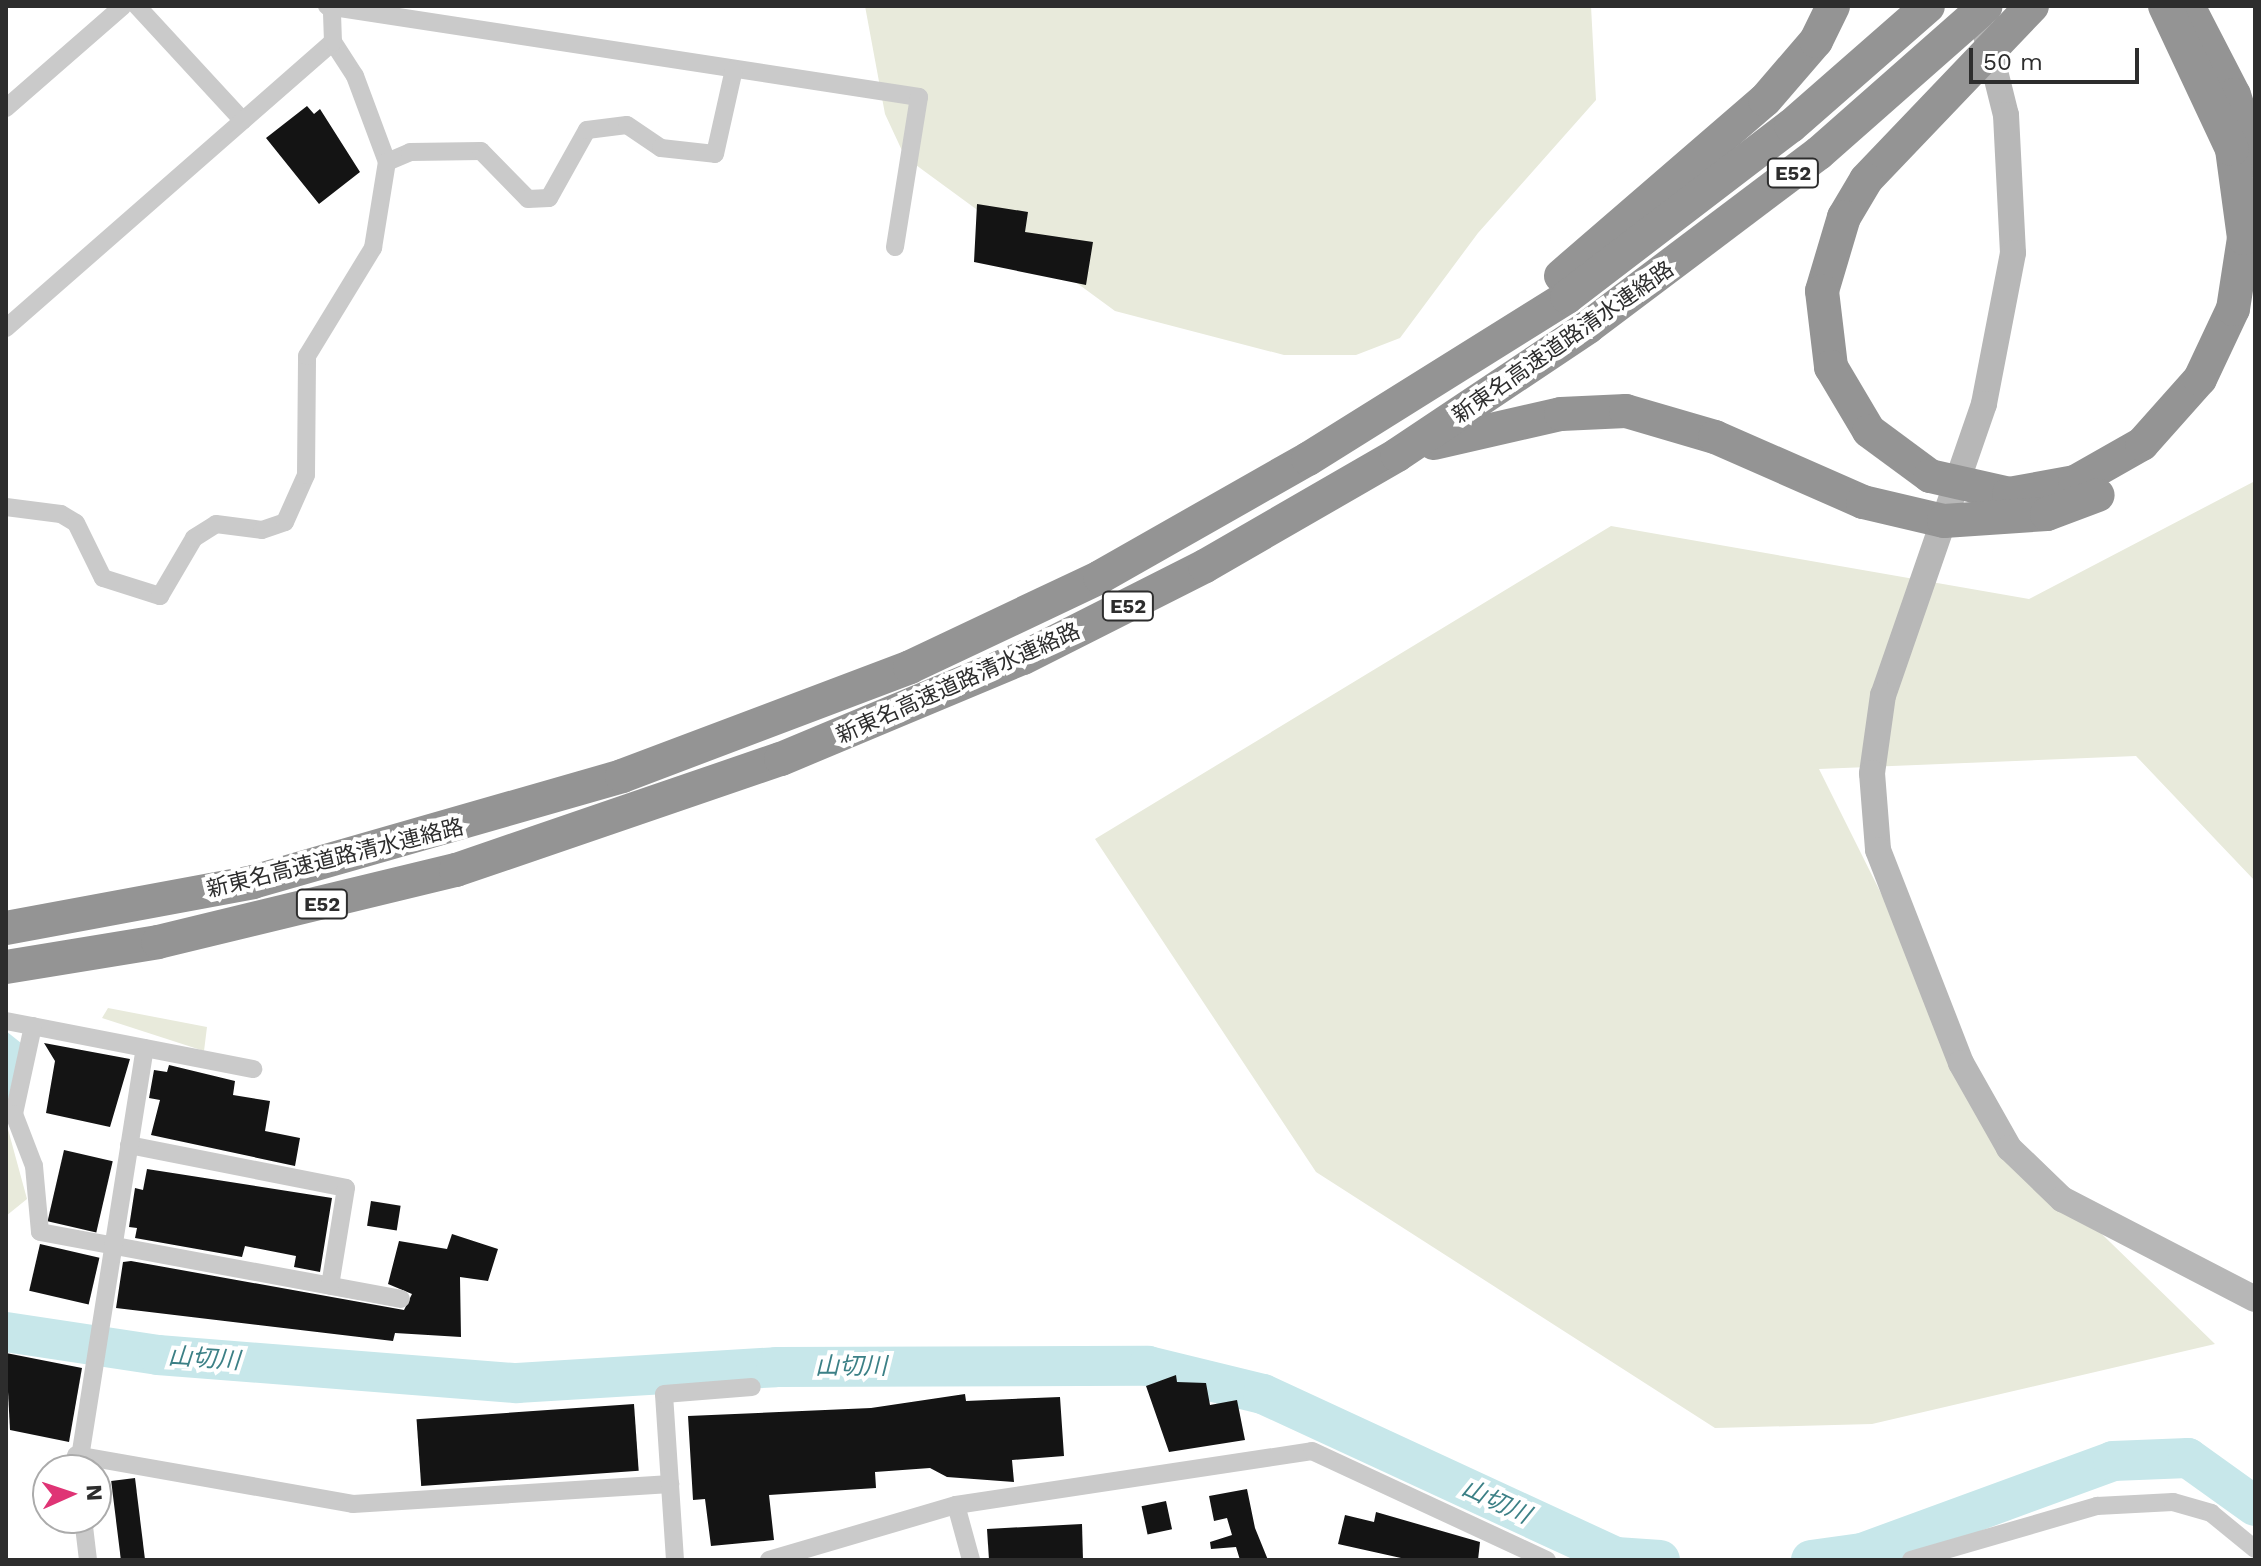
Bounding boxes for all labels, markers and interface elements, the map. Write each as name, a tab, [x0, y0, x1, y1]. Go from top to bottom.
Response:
scale bar	[1973, 32, 2143, 82]
text: 50 m	[1983, 48, 2043, 76]
road number: E52	[1765, 157, 1821, 189]
street label: 新東名高速道路清水連絡路	[1447, 255, 1679, 429]
road number: E52	[1100, 590, 1156, 622]
street label: 新東名高速道路清水連絡路	[832, 617, 1084, 749]
street label: 新東名高速道路清水連絡路	[204, 813, 466, 903]
road number: E52	[294, 888, 350, 920]
water label: 山切川	[167, 1342, 241, 1376]
water label: 山切川	[815, 1353, 887, 1381]
north arrow	[32, 1454, 112, 1534]
water label: 山切川	[1457, 1474, 1535, 1530]
text: N	[82, 1484, 107, 1502]

